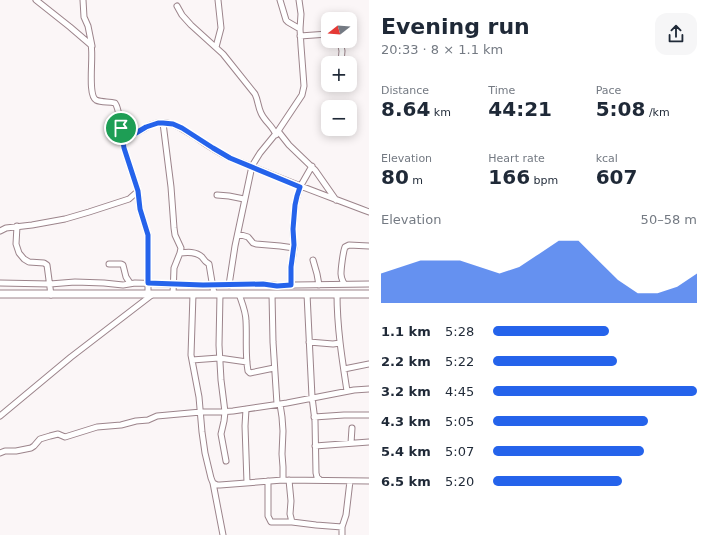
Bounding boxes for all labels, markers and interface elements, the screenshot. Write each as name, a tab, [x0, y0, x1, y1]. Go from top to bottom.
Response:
north arrow	[321, 12, 357, 48]
map controls	[321, 12, 357, 136]
button: share	[655, 13, 697, 55]
text: Evening run	[381, 14, 530, 39]
text: 20:33 · 8 × 1.1 km	[381, 42, 503, 57]
button: +	[321, 56, 357, 92]
text: Distance	[381, 84, 429, 97]
text: Time	[488, 84, 515, 97]
text: Pace	[596, 84, 621, 97]
text: 8.64	[381, 97, 430, 121]
text: 44:21	[488, 97, 552, 121]
text: 5:08	[596, 97, 645, 121]
button: −	[321, 100, 357, 136]
text: km	[430, 106, 451, 119]
text: /km	[645, 106, 670, 119]
pin	[104, 111, 138, 145]
icon: arrive	[110, 117, 132, 139]
text: Elevation	[381, 152, 432, 165]
text: Heart rate	[488, 152, 545, 165]
text: kcal	[596, 152, 618, 165]
text: 80	[381, 165, 409, 189]
text: 166	[488, 165, 530, 189]
text: 607	[596, 165, 637, 189]
text: m	[409, 174, 423, 187]
text: bpm	[530, 174, 558, 187]
text: Elevation	[381, 212, 441, 227]
text: 50–58 m	[641, 212, 697, 227]
text: 1.1 km	[381, 324, 431, 339]
text: 5:28	[445, 324, 474, 339]
text: 2.2 km	[381, 354, 431, 369]
text: 5:22	[445, 354, 474, 369]
text: 3.2 km	[381, 384, 431, 399]
text: 4:45	[445, 384, 474, 399]
text: 4.3 km	[381, 414, 431, 429]
text: 5:05	[445, 414, 474, 429]
text: 5.4 km	[381, 444, 431, 459]
text: 5:07	[445, 444, 474, 459]
text: 6.5 km	[381, 474, 431, 489]
text: 5:20	[445, 474, 474, 489]

